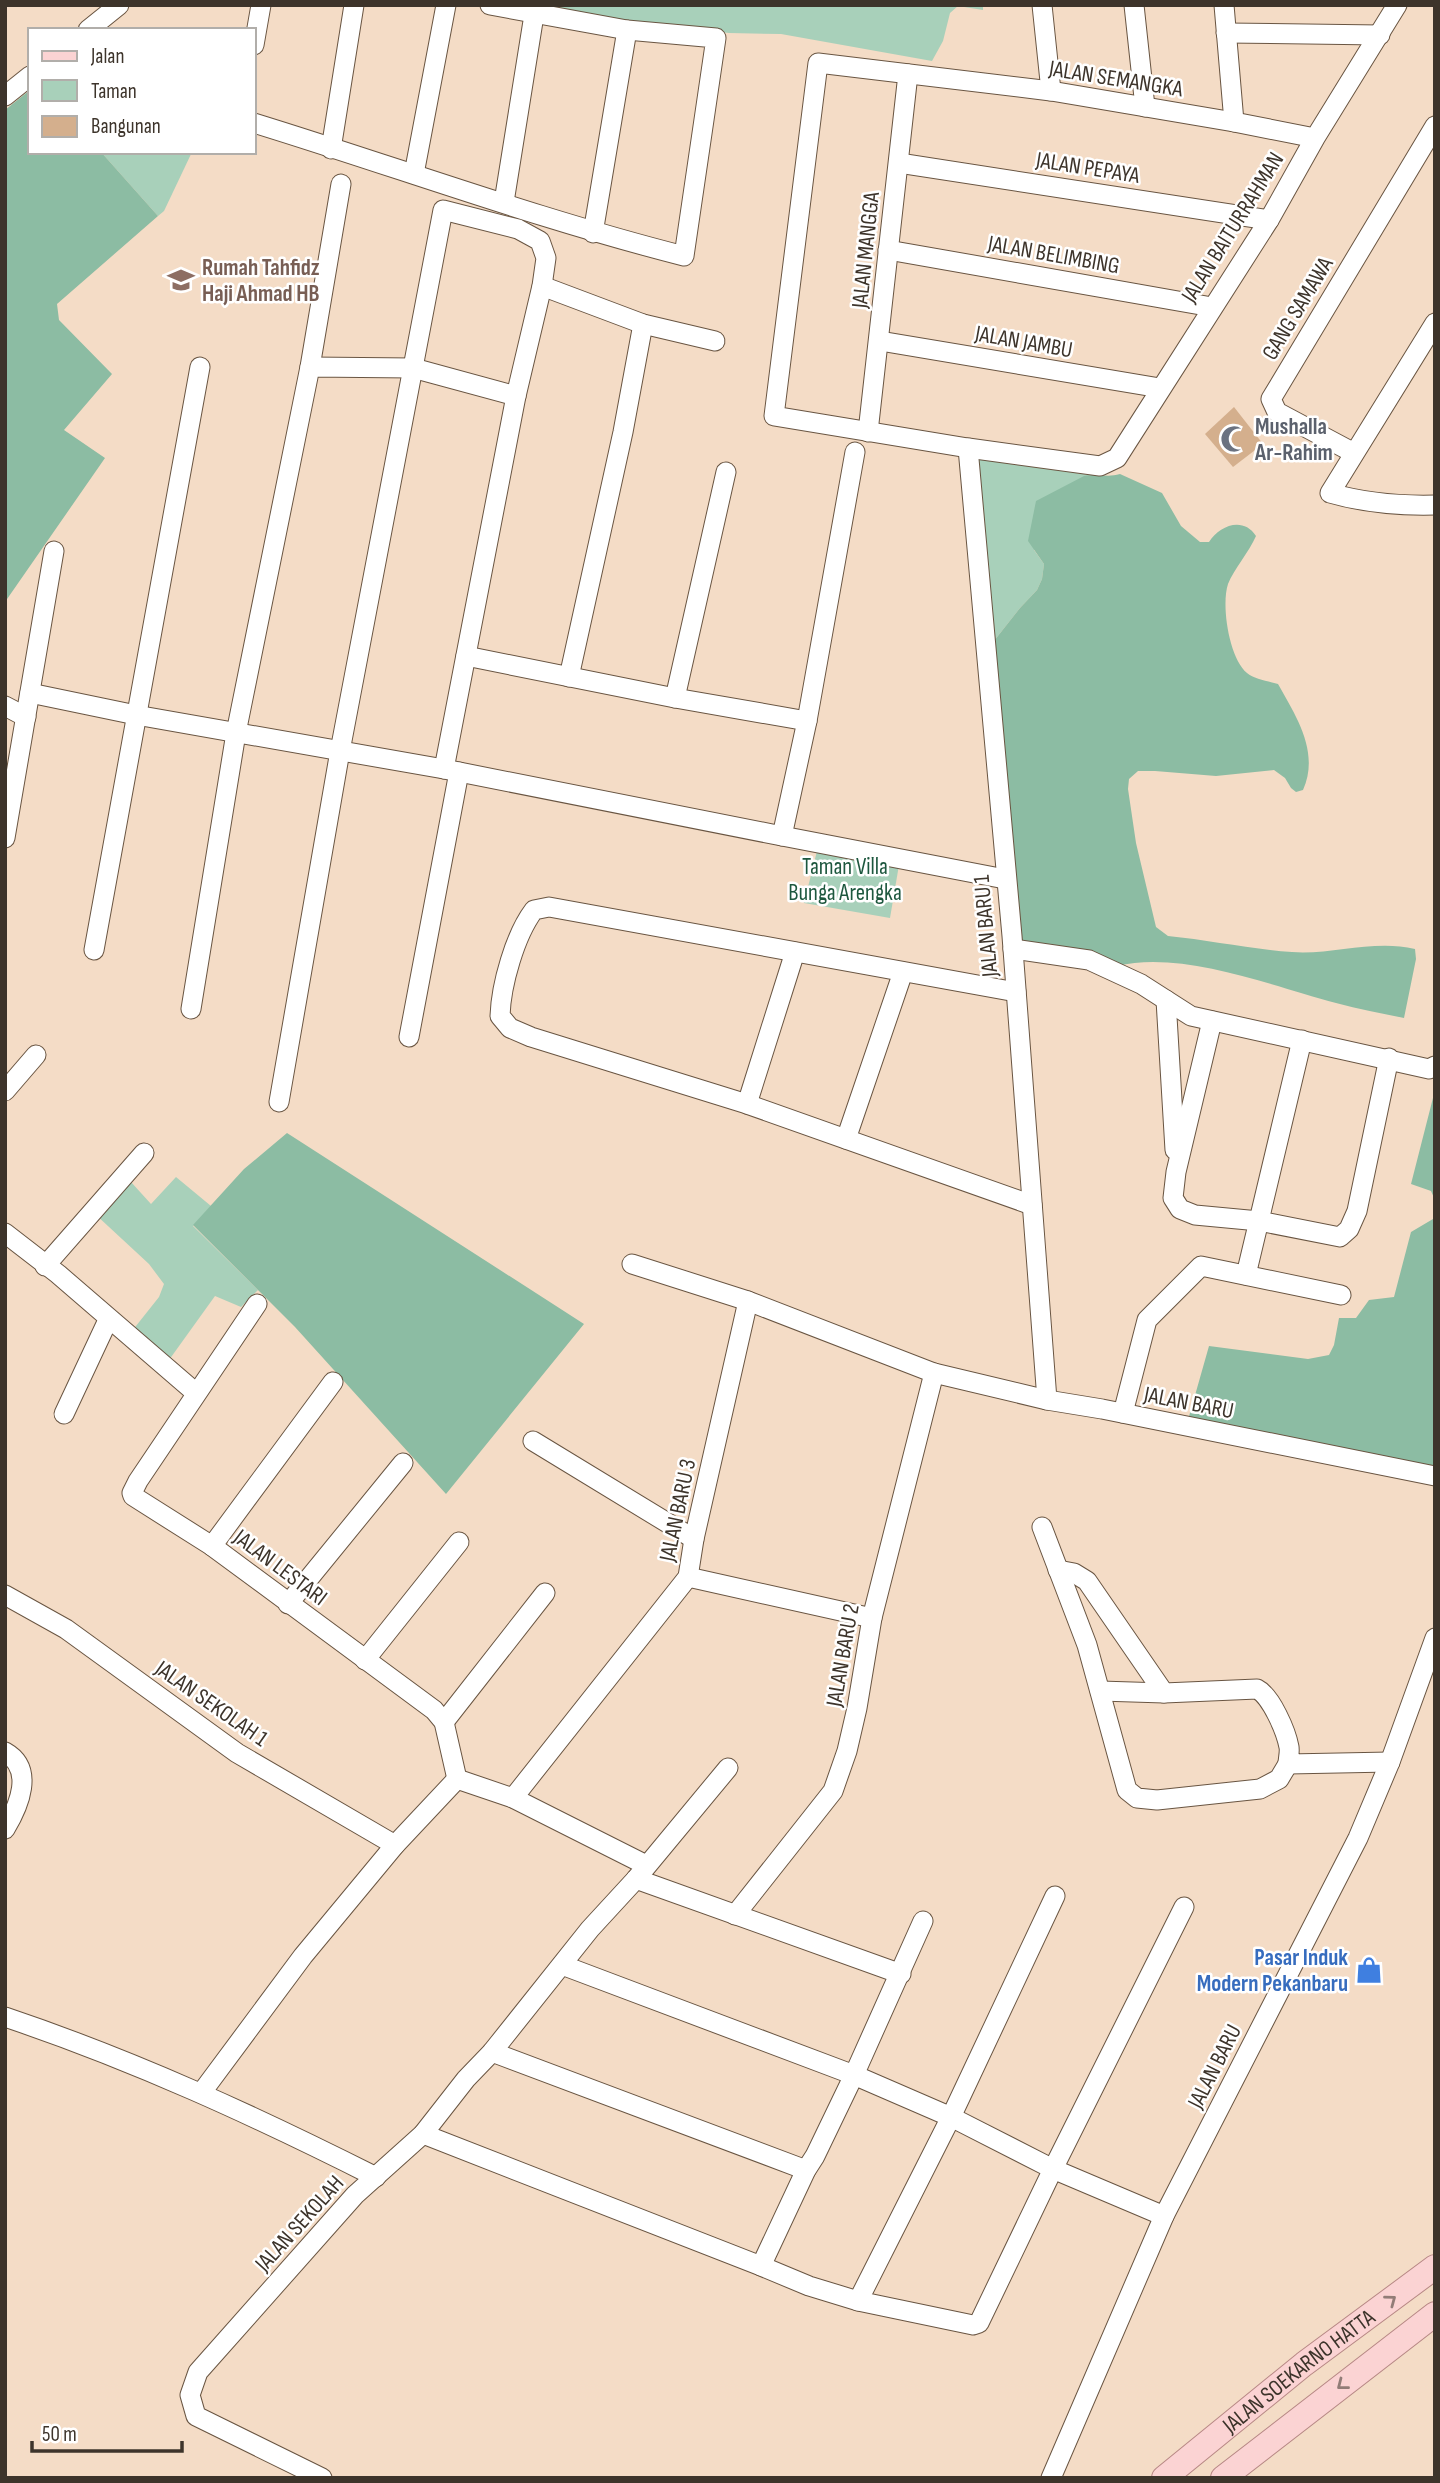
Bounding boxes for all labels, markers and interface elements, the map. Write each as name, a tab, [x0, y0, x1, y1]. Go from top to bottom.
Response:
legend	[28, 28, 256, 154]
text: Jalan	[90, 44, 124, 69]
street label: JALAN SEMANGKA	[1046, 54, 1185, 103]
text: Taman	[91, 79, 137, 104]
text: Bangunan	[91, 114, 161, 139]
street label: JALAN PEPAYA	[1033, 146, 1142, 190]
street label: JALAN BAITURRAHMAN	[1175, 147, 1290, 309]
street label: JALAN MANGGA	[846, 190, 886, 311]
street label: JALAN BELIMBING	[985, 229, 1122, 280]
street label: GANG SAMAWA	[1256, 252, 1340, 365]
place label: Rumah Tahfidz Haji Ahmad HB	[202, 254, 320, 308]
school or university icon: Rumah Tahfidz Haji Ahmad HB	[166, 265, 196, 295]
street label: JALAN JAMBU	[972, 319, 1075, 364]
place label: Mushalla Ar-Rahim	[1254, 413, 1333, 467]
mosque icon: Mushalla Ar-Rahim	[1219, 424, 1249, 454]
park label: Taman Villa Bunga Arengka	[788, 853, 902, 907]
street label: JALAN BARU 1	[968, 874, 1004, 979]
street label: JALAN BARU	[1141, 1380, 1236, 1425]
street label: JALAN BARU 3	[653, 1457, 702, 1565]
street label: JALAN LESTARI	[227, 1523, 333, 1612]
street label: JALAN BARU 2	[820, 1602, 866, 1710]
street label: JALAN SEKOLAH 1	[149, 1654, 273, 1753]
place label: Pasar Induk Modern Pekanbaru	[1197, 1944, 1348, 1998]
shop icon: Pasar Induk Modern Pekanbaru	[1354, 1955, 1384, 1985]
street label: JALAN BARU	[1181, 2020, 1248, 2114]
street label: JALAN SEKOLAH	[249, 2170, 350, 2278]
one-way arrow	[1383, 2295, 1396, 2308]
street label: JALAN SOEKARNO HATTA	[1217, 2303, 1381, 2440]
one-way arrow	[1337, 2377, 1350, 2390]
scale bar	[32, 2410, 182, 2454]
text: 50 m	[42, 2422, 77, 2447]

